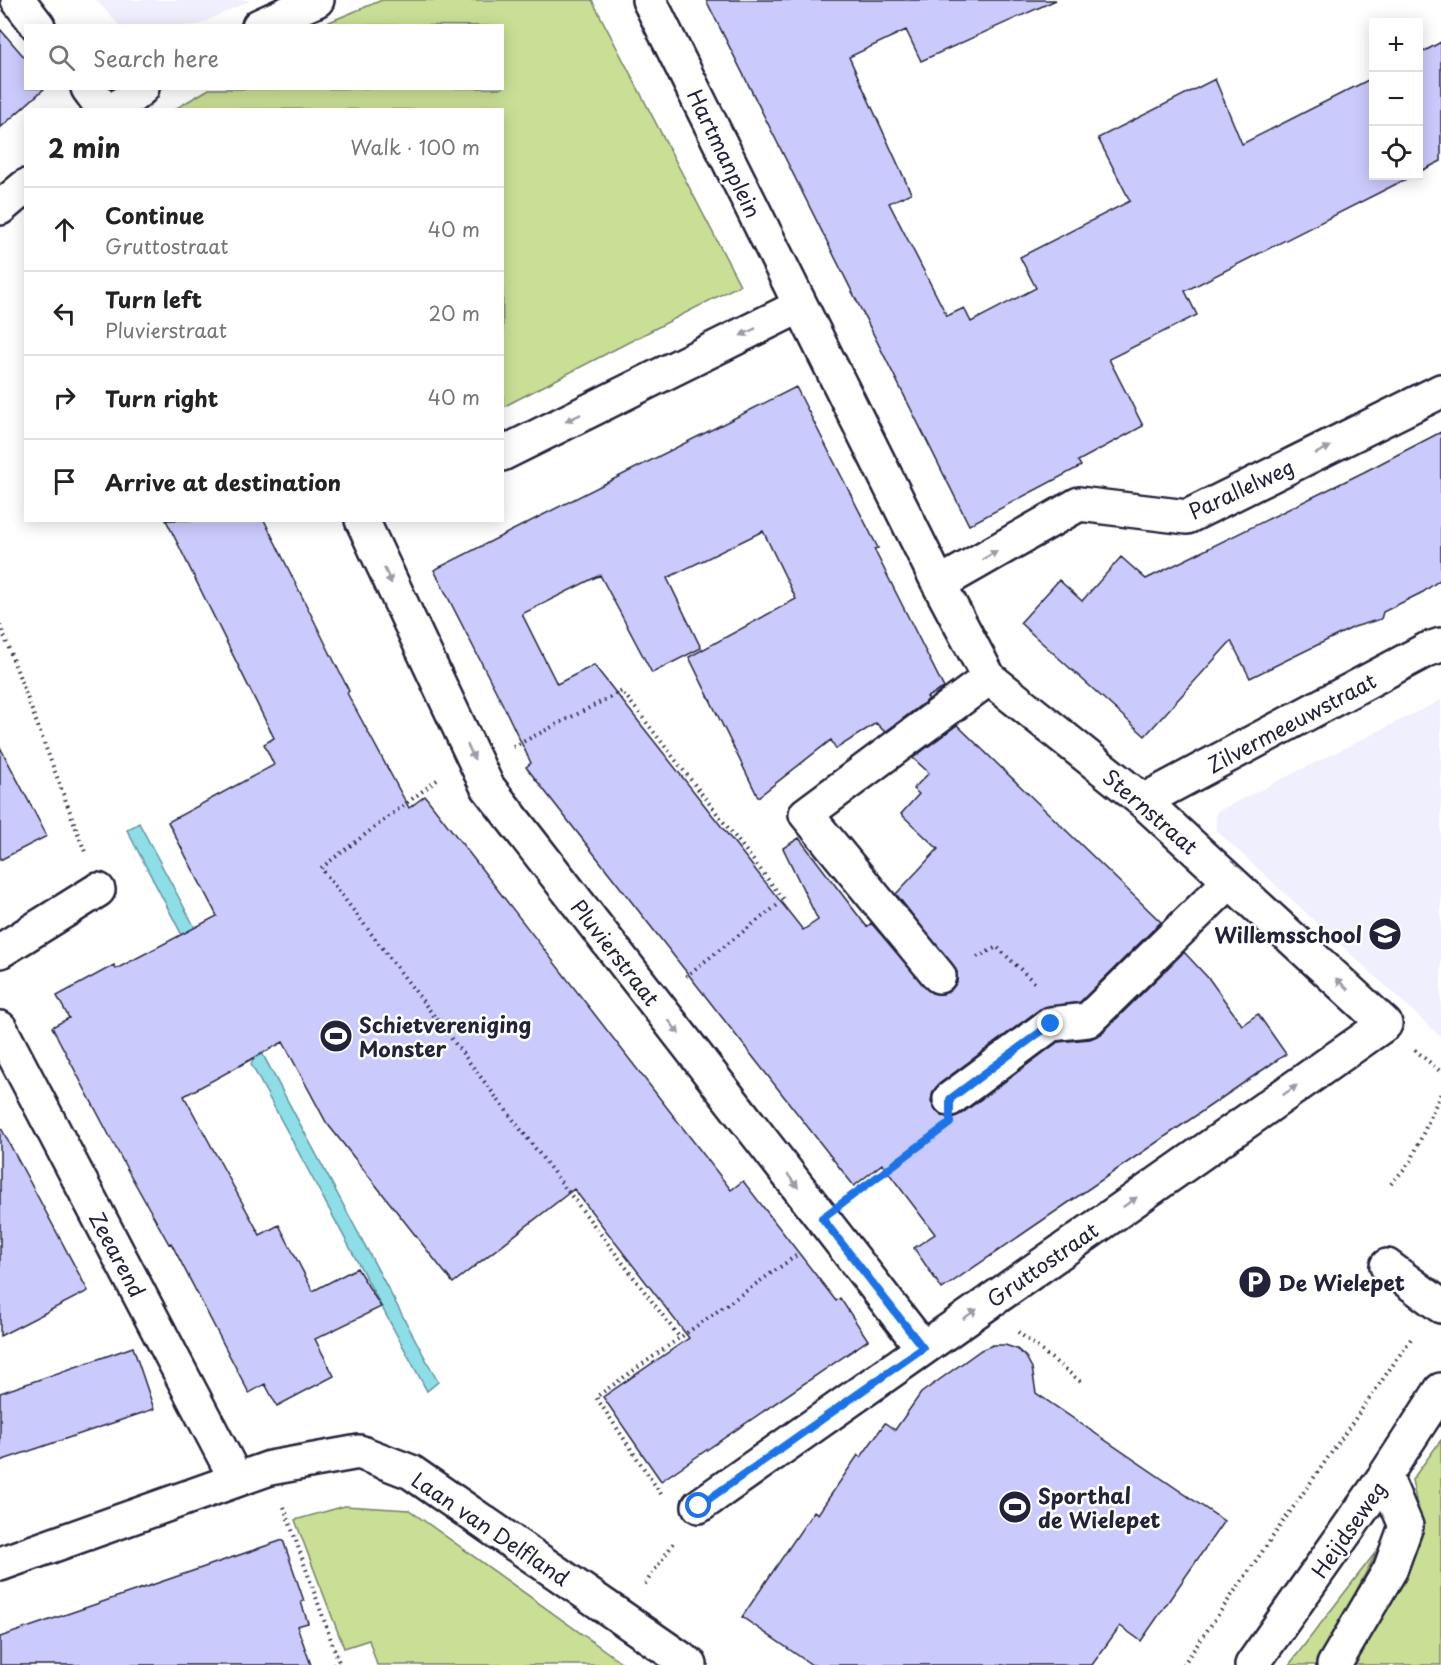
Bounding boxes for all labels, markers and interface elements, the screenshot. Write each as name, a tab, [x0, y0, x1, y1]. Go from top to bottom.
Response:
map controls	[1369, 18, 1423, 180]
button: +	[1369, 18, 1423, 72]
search box	[24, 24, 504, 90]
icon: search	[45, 41, 78, 74]
text: Search here	[93, 41, 219, 74]
button: −	[1369, 72, 1423, 126]
street label: Hartmanplein	[680, 83, 770, 223]
button: locate	[1369, 126, 1423, 180]
text: 2 min	[48, 128, 121, 167]
text: Walk · 100 m	[350, 132, 480, 162]
text: Continue	[105, 198, 204, 231]
icon: ahead	[48, 213, 81, 246]
text: 40 m	[428, 214, 480, 244]
text: Gruttostraat	[105, 231, 229, 261]
text: Turn left	[105, 282, 202, 315]
icon: left	[48, 297, 81, 330]
text: 20 m	[428, 298, 480, 328]
text: Pluvierstraat	[105, 315, 227, 345]
one-way arrow	[739, 326, 757, 336]
icon: right	[48, 381, 81, 414]
text: Turn right	[105, 381, 218, 414]
text: 40 m	[428, 382, 480, 412]
one-way arrow	[565, 414, 582, 423]
one-way arrow	[1314, 445, 1331, 454]
street label: Parallelweg	[1183, 450, 1299, 526]
icon: arrive	[48, 465, 81, 498]
text: Arrive at destination	[105, 465, 341, 498]
one-way arrow	[982, 550, 999, 560]
one-way arrow	[384, 567, 393, 584]
street label: Zilvermeeuwstraat	[1201, 664, 1381, 780]
one-way arrow	[467, 744, 476, 761]
street label: Sternstraat	[1096, 761, 1206, 861]
street label: Pluvierstraat	[564, 892, 668, 1012]
school or university icon: Willemsschool	[1367, 916, 1403, 952]
place label: Willemsschool	[1214, 918, 1362, 950]
one-way arrow	[1335, 978, 1350, 991]
place label: Schietvereniging Monster	[359, 1008, 531, 1064]
route end	[1037, 1010, 1063, 1036]
sports icon: Schietvereniging Monster	[318, 1018, 354, 1054]
one-way arrow	[667, 1019, 680, 1035]
one-way arrow	[1282, 1085, 1297, 1097]
one-way arrow	[787, 1173, 800, 1189]
one-way arrow	[1122, 1196, 1138, 1208]
street label: Zeearend	[82, 1206, 154, 1302]
street label: Gruttostraat	[980, 1214, 1104, 1314]
parking icon: De Wielepet	[1237, 1264, 1273, 1300]
place label: De Wielepet	[1278, 1266, 1405, 1298]
one-way arrow	[962, 1308, 978, 1320]
street label: Laan van Delfland	[406, 1463, 576, 1593]
street label: Heijdseweg	[1303, 1474, 1393, 1584]
place label: Sporthal de Wielepet	[1038, 1479, 1160, 1535]
sports icon: Sporthal de Wielepet	[997, 1489, 1033, 1525]
route start	[685, 1492, 711, 1518]

